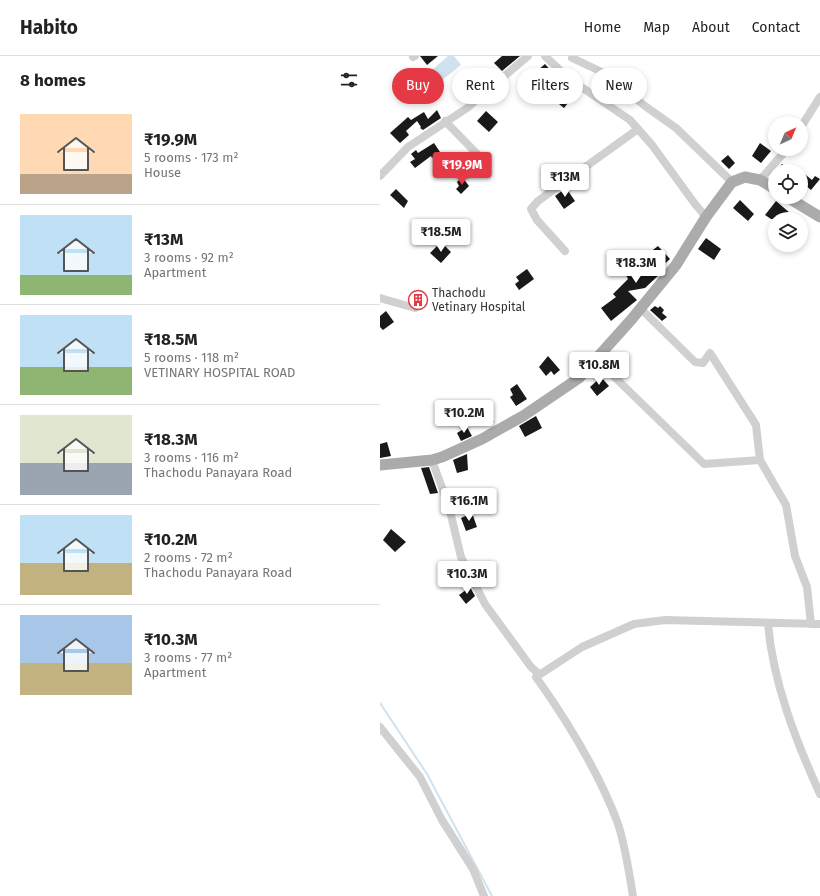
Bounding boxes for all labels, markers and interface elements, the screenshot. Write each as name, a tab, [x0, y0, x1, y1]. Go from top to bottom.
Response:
text: Habito	[20, 16, 78, 39]
text: Home	[584, 19, 621, 36]
text: Map	[643, 19, 670, 36]
text: About	[692, 19, 730, 36]
text: Contact	[752, 19, 800, 36]
chip: Buy	[392, 68, 444, 104]
chip: Rent	[452, 68, 509, 104]
chip: Filters	[517, 68, 583, 104]
chip: New	[591, 68, 647, 104]
icon: filters	[338, 69, 360, 91]
text: 8 homes	[20, 70, 86, 91]
north arrow	[768, 116, 808, 156]
map controls	[768, 116, 808, 252]
text: ₹19.9M	[144, 129, 197, 150]
icon: home	[52, 130, 100, 178]
text: 5 rooms · 173 m²	[144, 150, 238, 165]
pin: ₹19.9M	[429, 152, 495, 186]
text: ₹19.9M	[442, 157, 482, 172]
pin: ₹13M	[541, 164, 589, 198]
button: locate	[768, 164, 808, 204]
text: House	[144, 165, 181, 180]
text: ₹13M	[550, 169, 580, 184]
button: layers	[768, 212, 808, 252]
pin: ₹18.5M	[408, 219, 474, 253]
text: ₹18.5M	[420, 224, 462, 239]
text: ₹13M	[144, 229, 183, 250]
icon: home	[52, 231, 100, 279]
text: 3 rooms · 92 m²	[144, 250, 234, 265]
pin: ₹18.3M	[603, 250, 669, 284]
text: ₹18.3M	[616, 255, 656, 270]
text: Apartment	[144, 265, 206, 280]
place label: Thachodu Vetinary Hospital	[432, 286, 526, 314]
building icon: Thachodu Vetinary Hospital	[407, 289, 429, 311]
text: ₹18.5M	[144, 329, 198, 350]
icon: home	[52, 331, 100, 379]
text: 5 rooms · 118 m²	[144, 350, 239, 365]
pin: ₹10.8M	[566, 352, 632, 386]
text: ₹10.8M	[578, 357, 620, 372]
text: VETINARY HOSPITAL ROAD	[144, 365, 295, 380]
pin: ₹10.2M	[431, 400, 497, 434]
text: ₹10.2M	[444, 405, 484, 420]
text: ₹18.3M	[144, 429, 198, 450]
icon: home	[52, 431, 100, 479]
text: 3 rooms · 116 m²	[144, 450, 239, 465]
text: Thachodu Panayara Road	[144, 465, 292, 480]
pin: ₹16.1M	[436, 488, 502, 522]
text: ₹16.1M	[450, 493, 488, 508]
text: ₹10.2M	[144, 529, 197, 550]
icon: home	[52, 531, 100, 579]
text: 2 rooms · 72 m²	[144, 550, 233, 565]
pin: ₹10.3M	[434, 561, 500, 595]
text: Thachodu Panayara Road	[144, 565, 292, 580]
text: ₹10.3M	[447, 566, 488, 581]
text: ₹10.3M	[144, 629, 198, 650]
icon: home	[52, 631, 100, 679]
text: 3 rooms · 77 m²	[144, 650, 232, 665]
text: Apartment	[144, 665, 206, 680]

